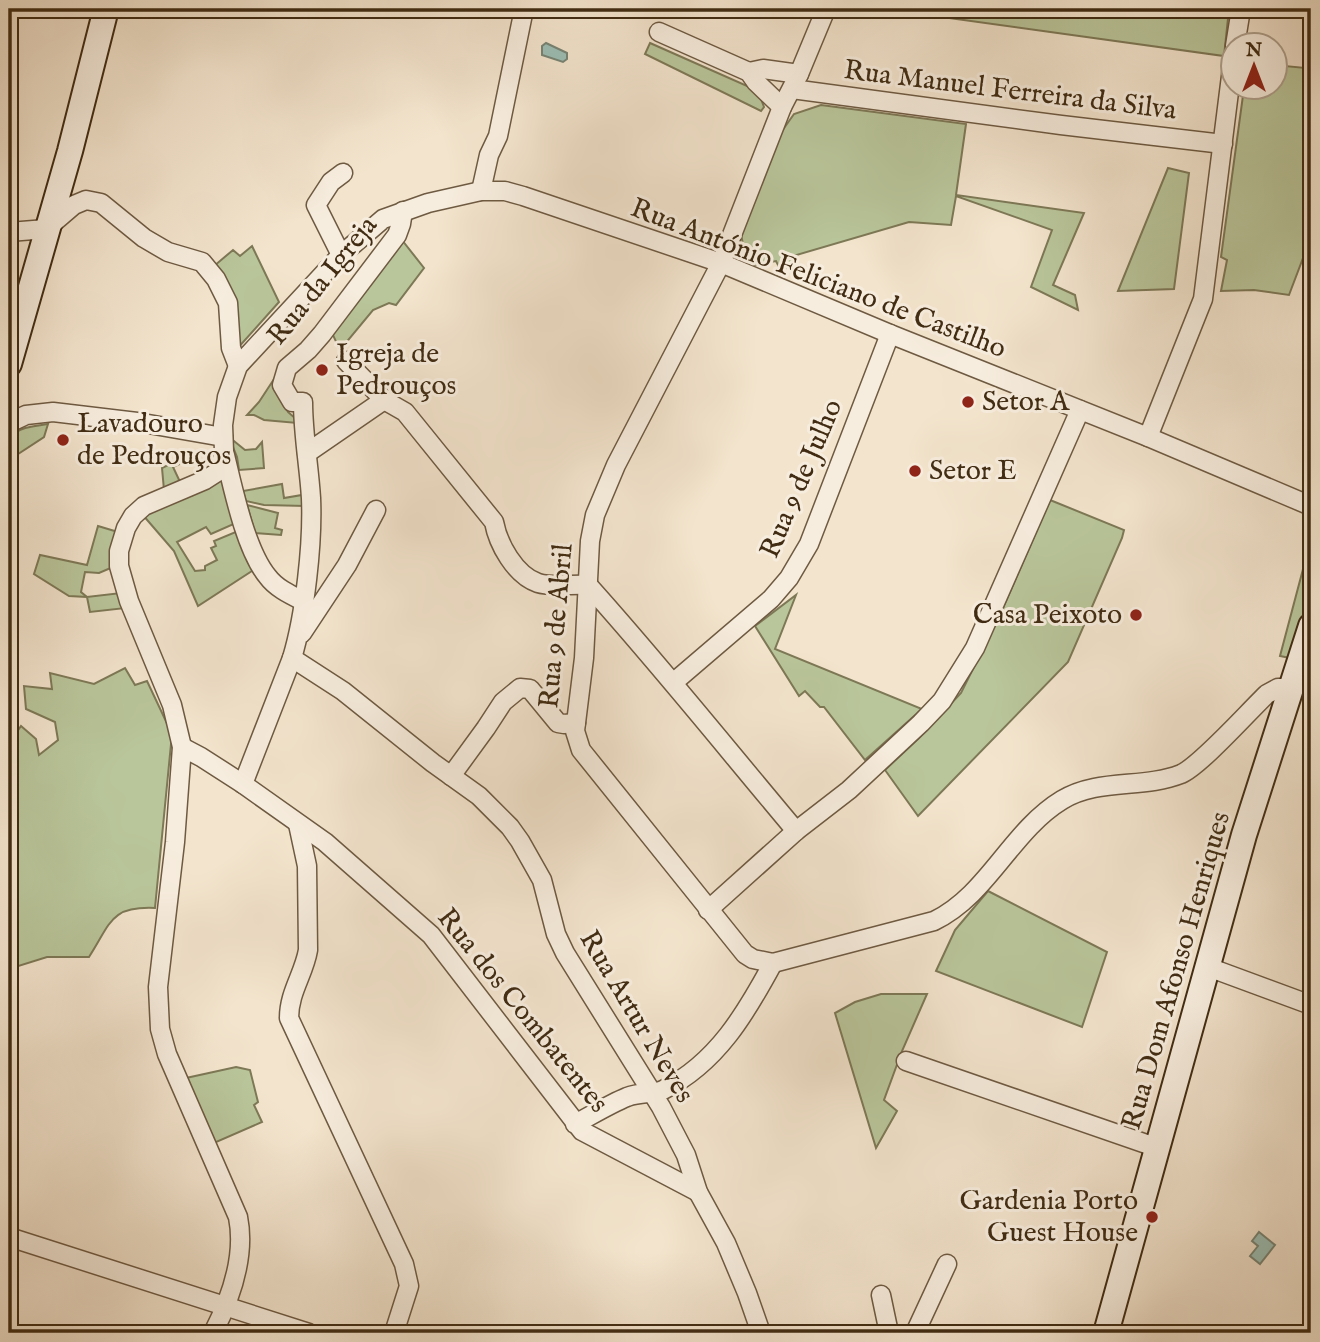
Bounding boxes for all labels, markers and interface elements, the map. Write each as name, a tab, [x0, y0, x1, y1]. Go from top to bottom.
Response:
north arrow	[1218, 32, 1288, 102]
text: N	[1245, 39, 1263, 63]
street label: Rua Manuel Ferreira da Silva	[842, 53, 1179, 129]
street label: Rua António Feliciano de Castilho	[625, 191, 1011, 367]
street label: Rua da Igreja	[260, 209, 386, 353]
place label: Igreja de Pedrouços	[336, 337, 456, 404]
marker: Igreja de Pedrouços	[314, 362, 330, 378]
place label: Setor A	[982, 385, 1070, 420]
street label: Rua 9 de Julho	[753, 394, 851, 564]
marker: Setor A	[960, 394, 976, 410]
place label: Lavadouro de Pedrouços	[77, 407, 231, 474]
marker: Lavadouro de Pedrouços	[55, 432, 71, 448]
place label: Setor E	[929, 454, 1017, 489]
marker: Setor E	[907, 463, 923, 479]
street label: Rua 9 de Abril	[532, 542, 582, 710]
place label: Casa Peixoto	[973, 598, 1122, 633]
marker: Casa Peixoto	[1128, 607, 1144, 623]
street label: Rua Dom Afonso Henriques	[1115, 808, 1239, 1134]
street label: Rua dos Combatentes	[429, 902, 615, 1120]
street label: Rua Artur Neves	[571, 924, 701, 1110]
place label: Gardenia Porto Guest House	[959, 1184, 1138, 1251]
marker: Gardenia Porto Guest House	[1144, 1209, 1160, 1225]

